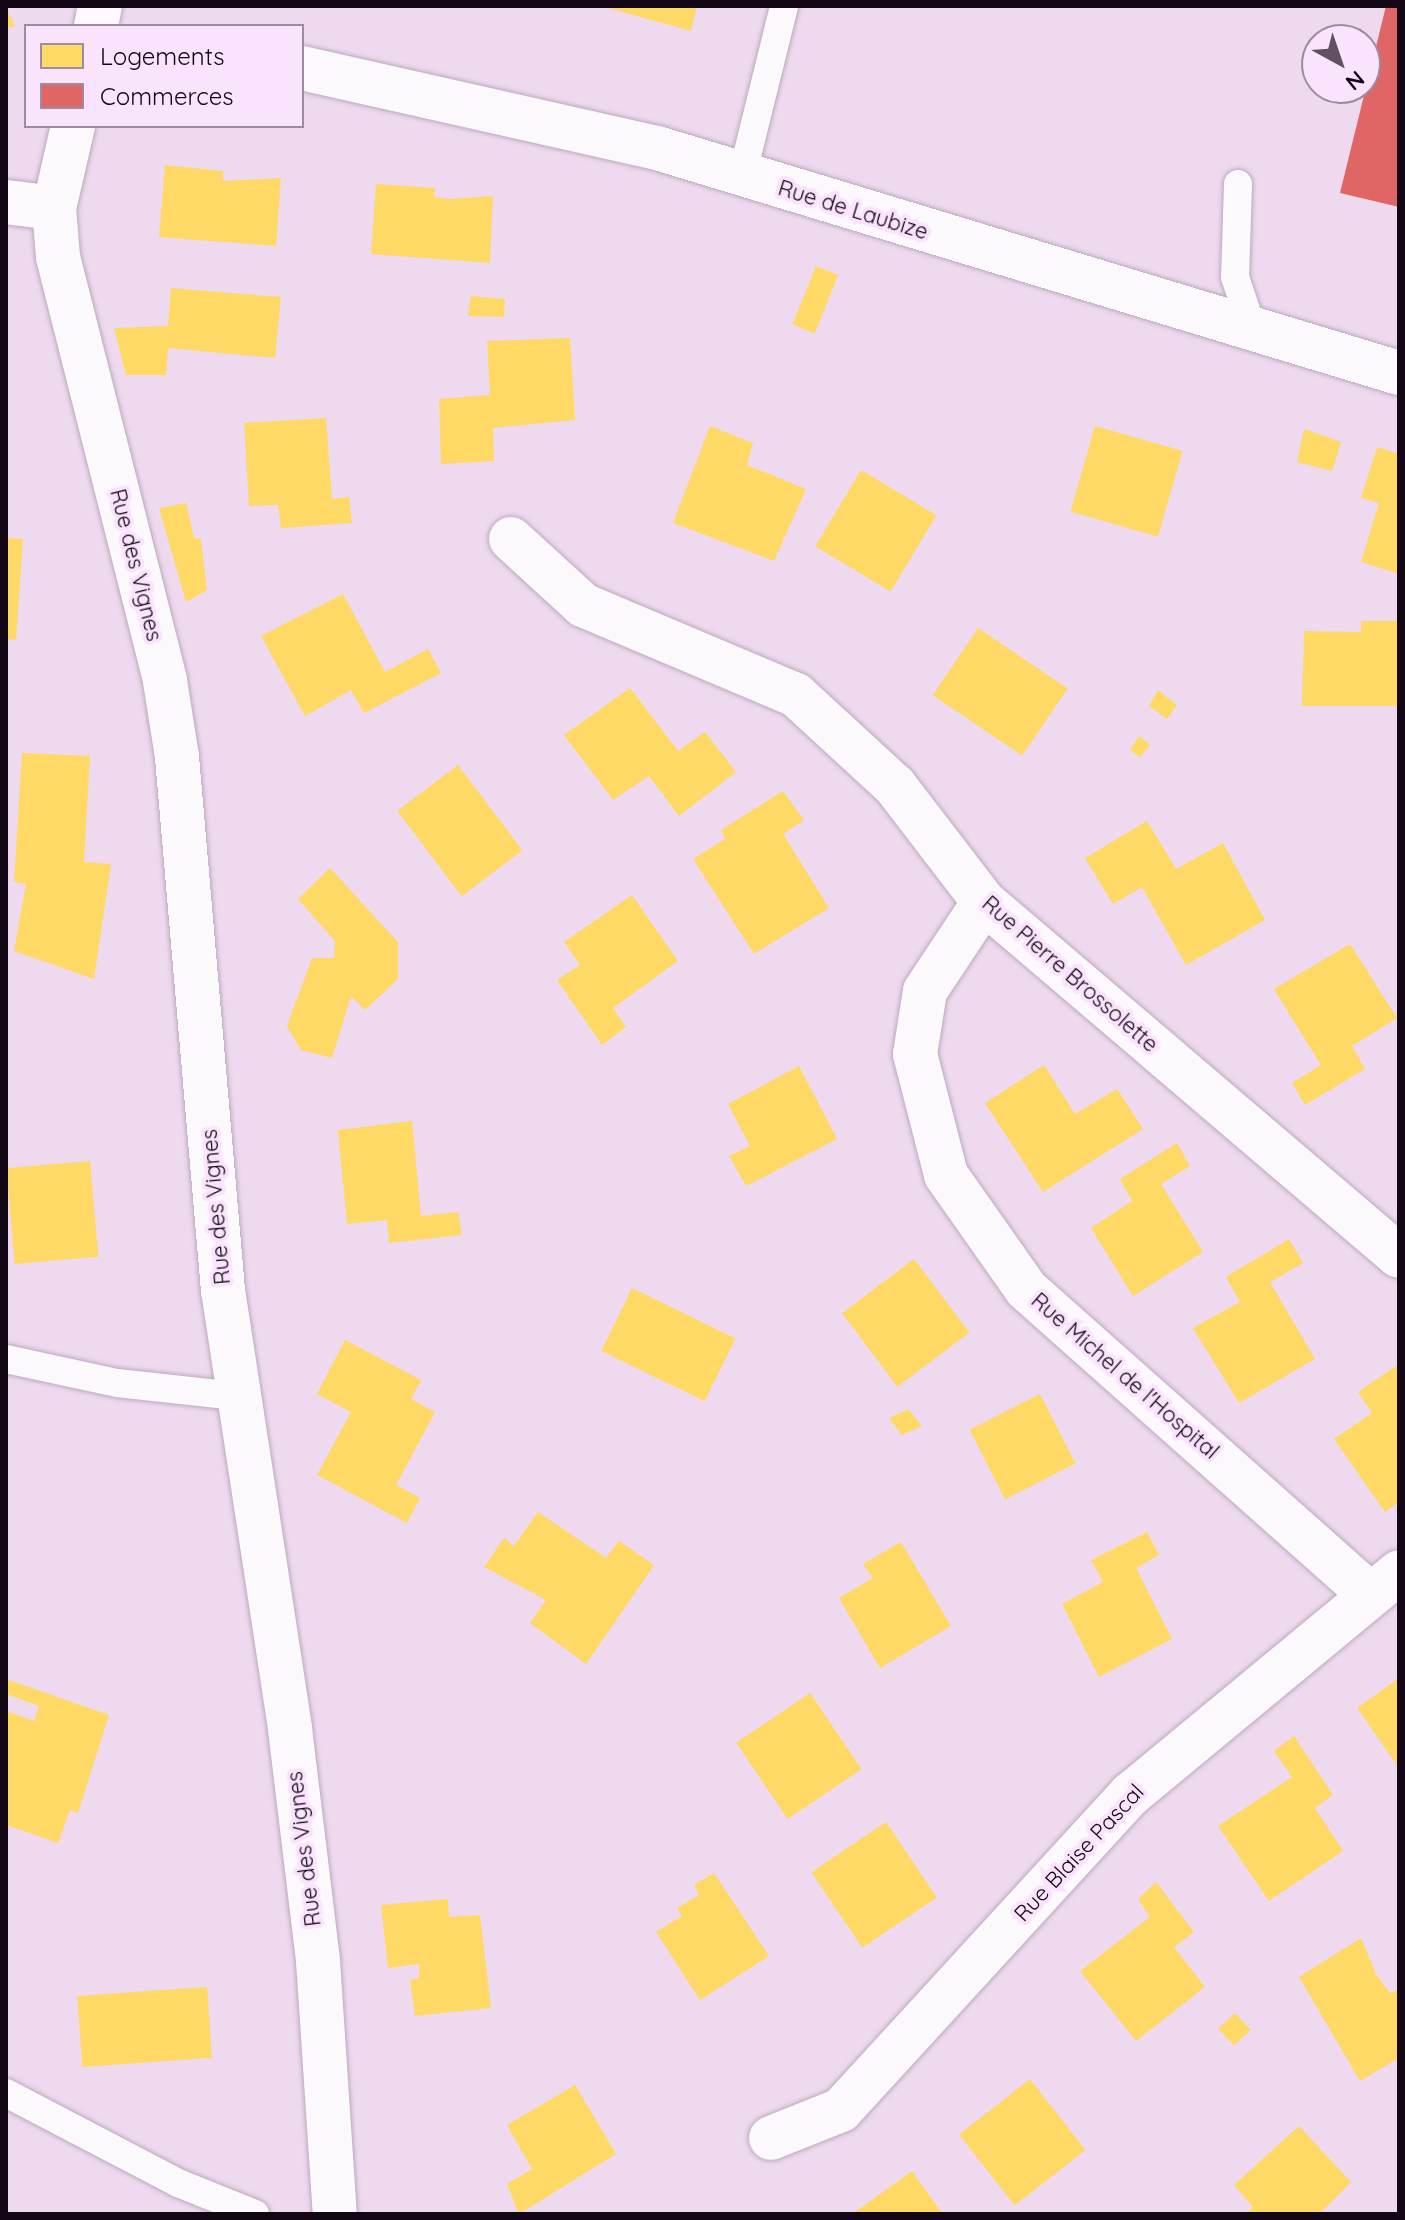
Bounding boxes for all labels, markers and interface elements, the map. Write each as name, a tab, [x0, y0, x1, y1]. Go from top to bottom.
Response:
legend	[24, 24, 304, 128]
north arrow	[1301, 24, 1381, 104]
text: Logements	[100, 41, 225, 71]
text: N	[1340, 65, 1370, 97]
text: Commerces	[100, 81, 233, 111]
street label: Rue de Laubize	[775, 175, 931, 245]
street label: Rue des Vignes	[104, 486, 168, 644]
street label: Rue Pierre Brossolette	[977, 890, 1163, 1058]
street label: Rue des Vignes	[196, 1128, 236, 1286]
street label: Rue Michel de l'Hospital	[1026, 1287, 1224, 1465]
street label: Rue des Vignes	[281, 1770, 327, 1928]
street label: Rue Blaise Pascal	[1009, 1779, 1149, 1927]

